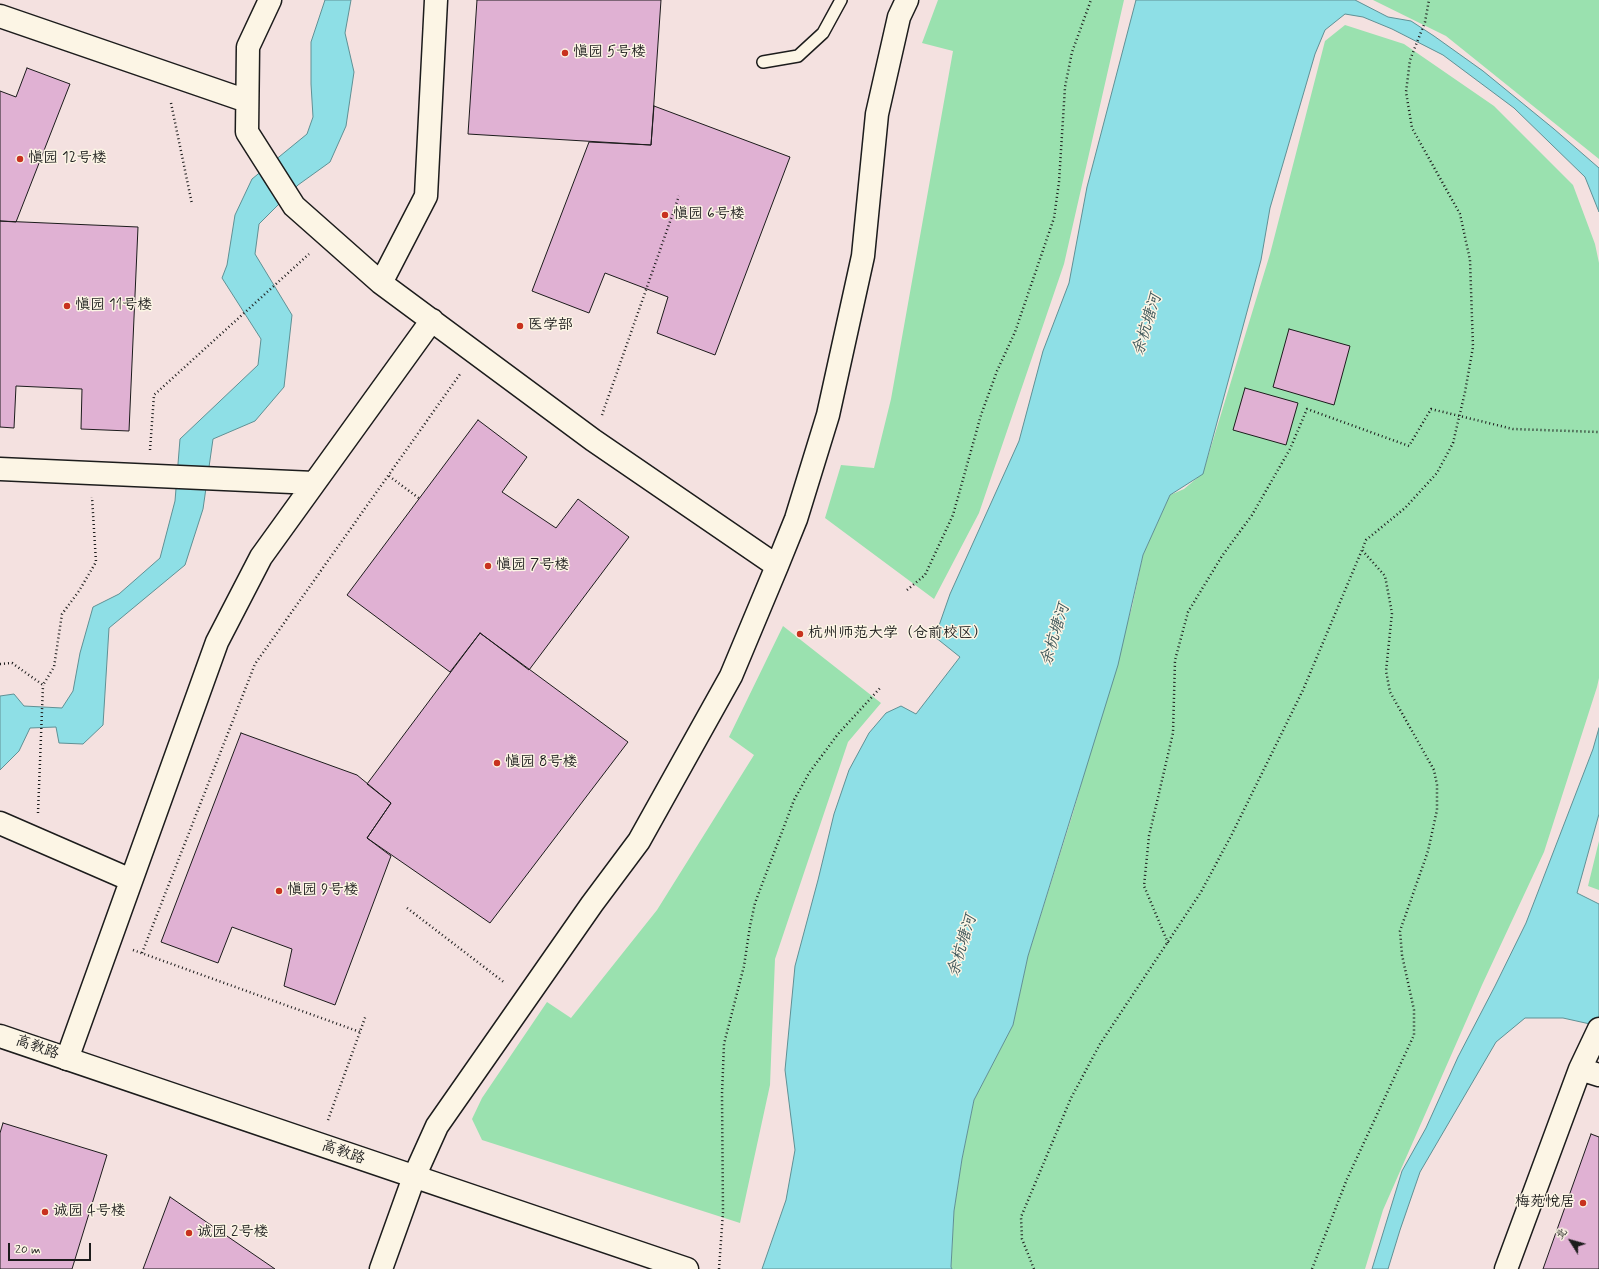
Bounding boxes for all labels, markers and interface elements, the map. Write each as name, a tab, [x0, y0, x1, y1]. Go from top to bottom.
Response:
place label: 慎园 5号楼	[573, 44, 646, 62]
marker: 慎园 5号楼	[560, 48, 570, 58]
place label: 慎园 12号楼	[28, 150, 107, 168]
marker: 慎园 12号楼	[15, 154, 25, 164]
place label: 慎园 6号楼	[673, 206, 745, 224]
marker: 慎园 6号楼	[660, 210, 670, 220]
water label: 余杭塘河	[1129, 292, 1167, 358]
place label: 慎园 11号楼	[75, 297, 152, 315]
marker: 慎园 11号楼	[62, 301, 72, 311]
place label: 医学部	[528, 317, 573, 335]
marker: 医学部	[515, 321, 525, 331]
place label: 慎园 7号楼	[496, 557, 569, 575]
marker: 慎园 7号楼	[483, 561, 493, 571]
water label: 余杭塘河	[1037, 602, 1075, 668]
place label: 杭州师范大学（仓前校区）	[808, 625, 988, 643]
marker: 杭州师范大学（仓前校区）	[795, 629, 805, 639]
place label: 慎园 8号楼	[505, 754, 578, 772]
marker: 慎园 8号楼	[492, 758, 502, 768]
place label: 慎园 9号楼	[287, 882, 358, 900]
marker: 慎园 9号楼	[274, 886, 284, 896]
water label: 余杭塘河	[944, 913, 982, 979]
street label: 高教路	[13, 1032, 61, 1064]
street label: 高教路	[319, 1137, 367, 1169]
place label: 梅苑悦居	[1515, 1194, 1575, 1212]
marker: 梅苑悦居	[1578, 1198, 1588, 1208]
place label: 诚园 4号楼	[53, 1203, 126, 1221]
marker: 诚园 4号楼	[40, 1207, 50, 1217]
north arrow	[1551, 1221, 1591, 1261]
place label: 诚园 2号楼	[197, 1224, 268, 1242]
text: 北	[1553, 1225, 1570, 1242]
marker: 诚园 2号楼	[184, 1228, 194, 1238]
scale bar	[10, 1235, 93, 1261]
text: 20 m	[15, 1242, 41, 1258]

